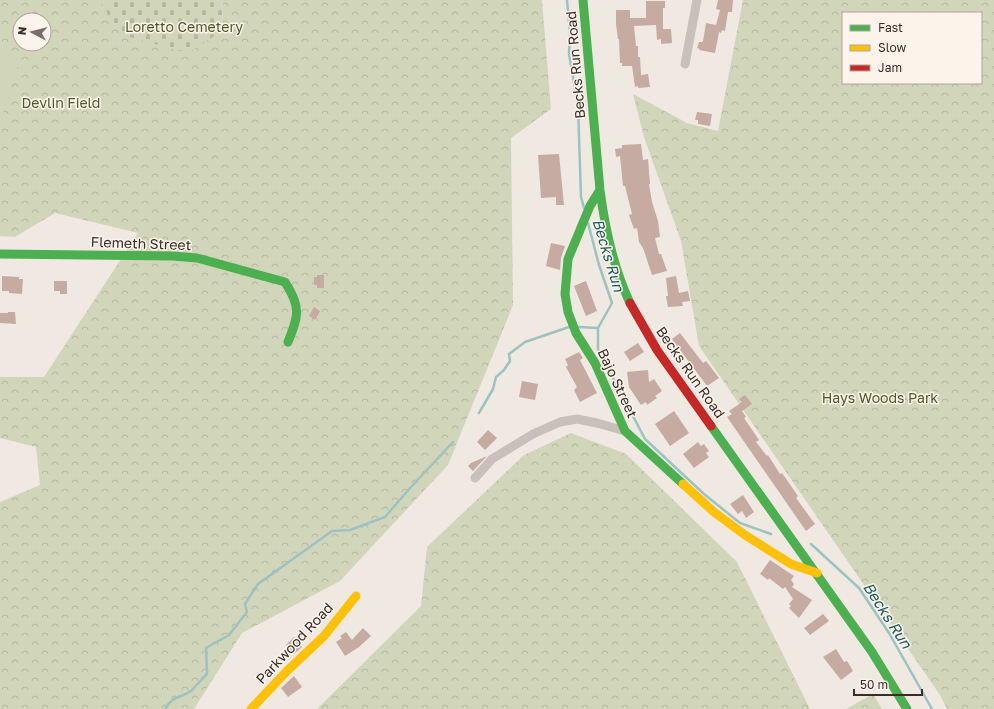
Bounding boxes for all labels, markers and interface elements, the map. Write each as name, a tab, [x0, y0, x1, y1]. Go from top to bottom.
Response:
street label: Becks Run Road	[562, 10, 588, 120]
north arrow	[12, 12, 52, 52]
legend	[842, 12, 982, 84]
park label: Loretto Cemetery	[125, 18, 243, 35]
text: Fast	[878, 20, 903, 35]
text: N	[15, 26, 29, 36]
text: Slow	[878, 40, 906, 55]
text: Jam	[878, 60, 902, 75]
park label: Devlin Field	[22, 94, 100, 111]
water label: Becks Run	[589, 216, 629, 294]
street label: Flemeth Street	[91, 233, 191, 253]
street label: Becks Run Road	[653, 323, 729, 421]
street label: Bajo Street	[595, 346, 641, 420]
park label: Hays Woods Park	[822, 389, 938, 406]
water label: Becks Run	[860, 579, 916, 652]
street label: Parkwood Road	[252, 599, 336, 687]
scale bar	[854, 671, 922, 697]
text: 50 m	[860, 677, 888, 692]

